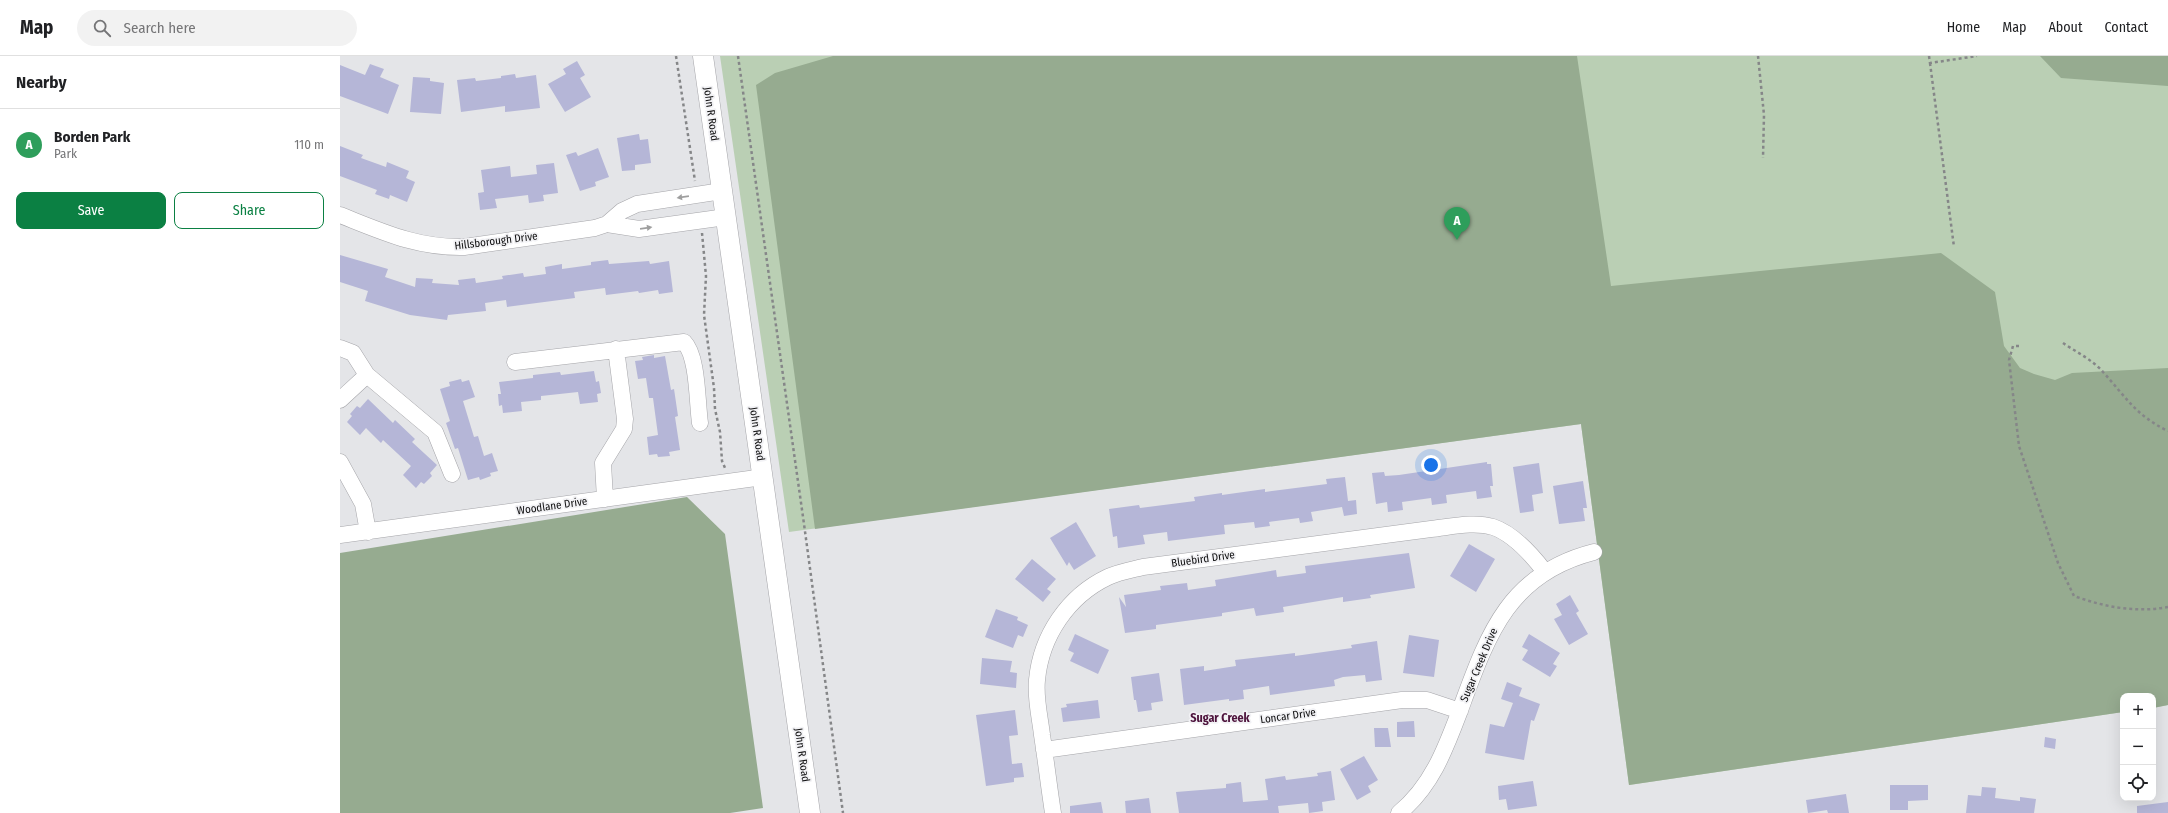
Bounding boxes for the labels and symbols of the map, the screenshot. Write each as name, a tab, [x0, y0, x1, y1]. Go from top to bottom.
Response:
street label: John R Road	[701, 86, 721, 142]
one-way arrow	[677, 194, 689, 200]
pin: A	[1444, 207, 1470, 240]
one-way arrow	[640, 225, 652, 231]
street label: Hillsborough Drive	[454, 229, 538, 253]
street label: John R Road	[747, 406, 767, 462]
your location	[1421, 455, 1441, 475]
street label: Woodlane Drive	[516, 495, 588, 517]
street label: Bluebird Drive	[1170, 548, 1236, 570]
street label: Sugar Creek Drive	[1458, 626, 1500, 704]
street label: Loncar Drive	[1259, 706, 1317, 726]
district label: Sugar Creek	[1190, 711, 1251, 725]
street label: John R Road	[792, 727, 812, 783]

